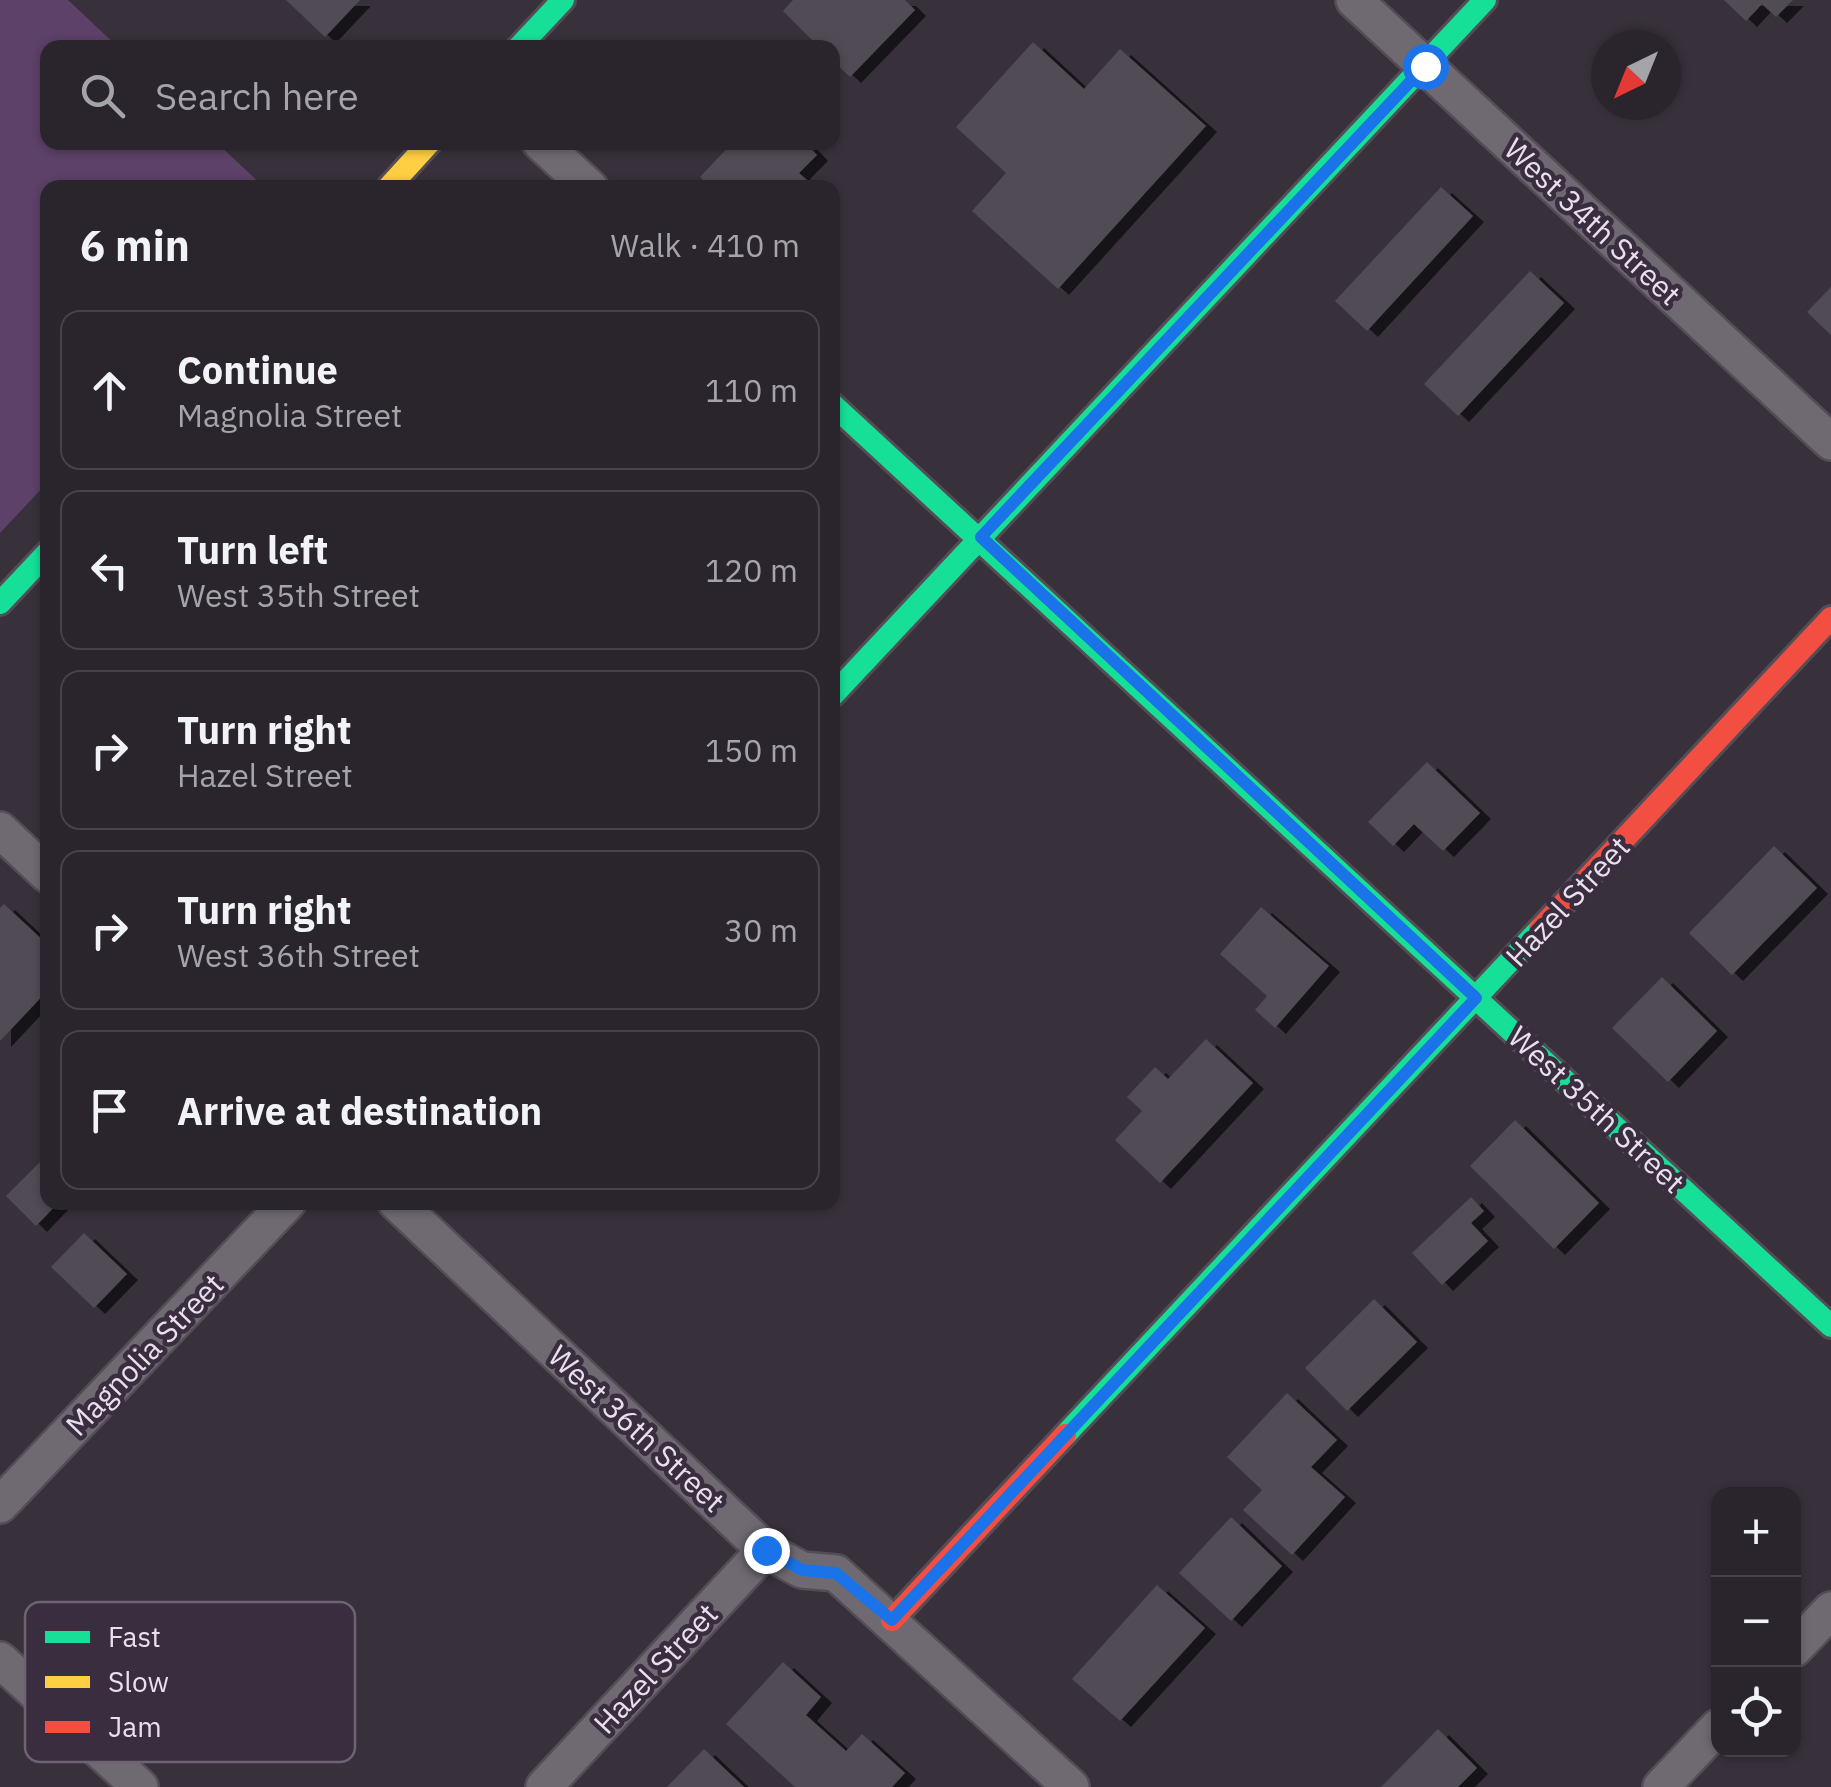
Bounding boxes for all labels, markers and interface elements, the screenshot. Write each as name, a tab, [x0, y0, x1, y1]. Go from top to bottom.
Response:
north arrow	[1591, 30, 1681, 120]
search box	[40, 40, 840, 150]
route start	[1403, 44, 1449, 90]
icon: search	[75, 68, 130, 123]
text: Search here	[155, 71, 359, 120]
street label: West 34th Street	[1496, 129, 1690, 313]
text: 6 min	[80, 218, 190, 273]
text: Walk · 410 m	[611, 224, 800, 266]
text: Continue	[177, 345, 338, 394]
icon: ahead	[82, 363, 137, 418]
text: 110 m	[705, 369, 798, 411]
text: Magnolia Street	[177, 394, 402, 436]
text: Turn left	[177, 525, 328, 574]
icon: left	[82, 543, 137, 598]
text: 120 m	[705, 549, 798, 591]
text: West 35th Street	[177, 574, 420, 616]
text: Turn right	[177, 705, 352, 754]
icon: right	[82, 723, 137, 778]
text: 150 m	[705, 729, 798, 771]
text: Hazel Street	[177, 754, 353, 796]
street label: Hazel Street	[1497, 827, 1637, 975]
text: Turn right	[177, 885, 352, 934]
icon: right	[82, 903, 137, 958]
text: 30 m	[724, 909, 798, 951]
text: West 36th Street	[177, 934, 420, 976]
street label: West 35th Street	[1500, 1017, 1694, 1201]
icon: arrive	[82, 1083, 137, 1138]
text: Arrive at destination	[177, 1086, 542, 1135]
street label: Magnolia Street	[57, 1265, 231, 1443]
street label: West 36th Street	[540, 1336, 734, 1520]
map controls	[1711, 1487, 1801, 1757]
button: +	[1711, 1487, 1801, 1577]
route end	[744, 1528, 790, 1574]
button: −	[1711, 1577, 1801, 1667]
street label: Hazel Street	[585, 1594, 725, 1742]
legend	[25, 1602, 355, 1762]
text: Fast	[108, 1618, 161, 1655]
text: Slow	[108, 1663, 169, 1700]
button: locate	[1711, 1667, 1801, 1757]
text: Jam	[108, 1708, 162, 1745]

